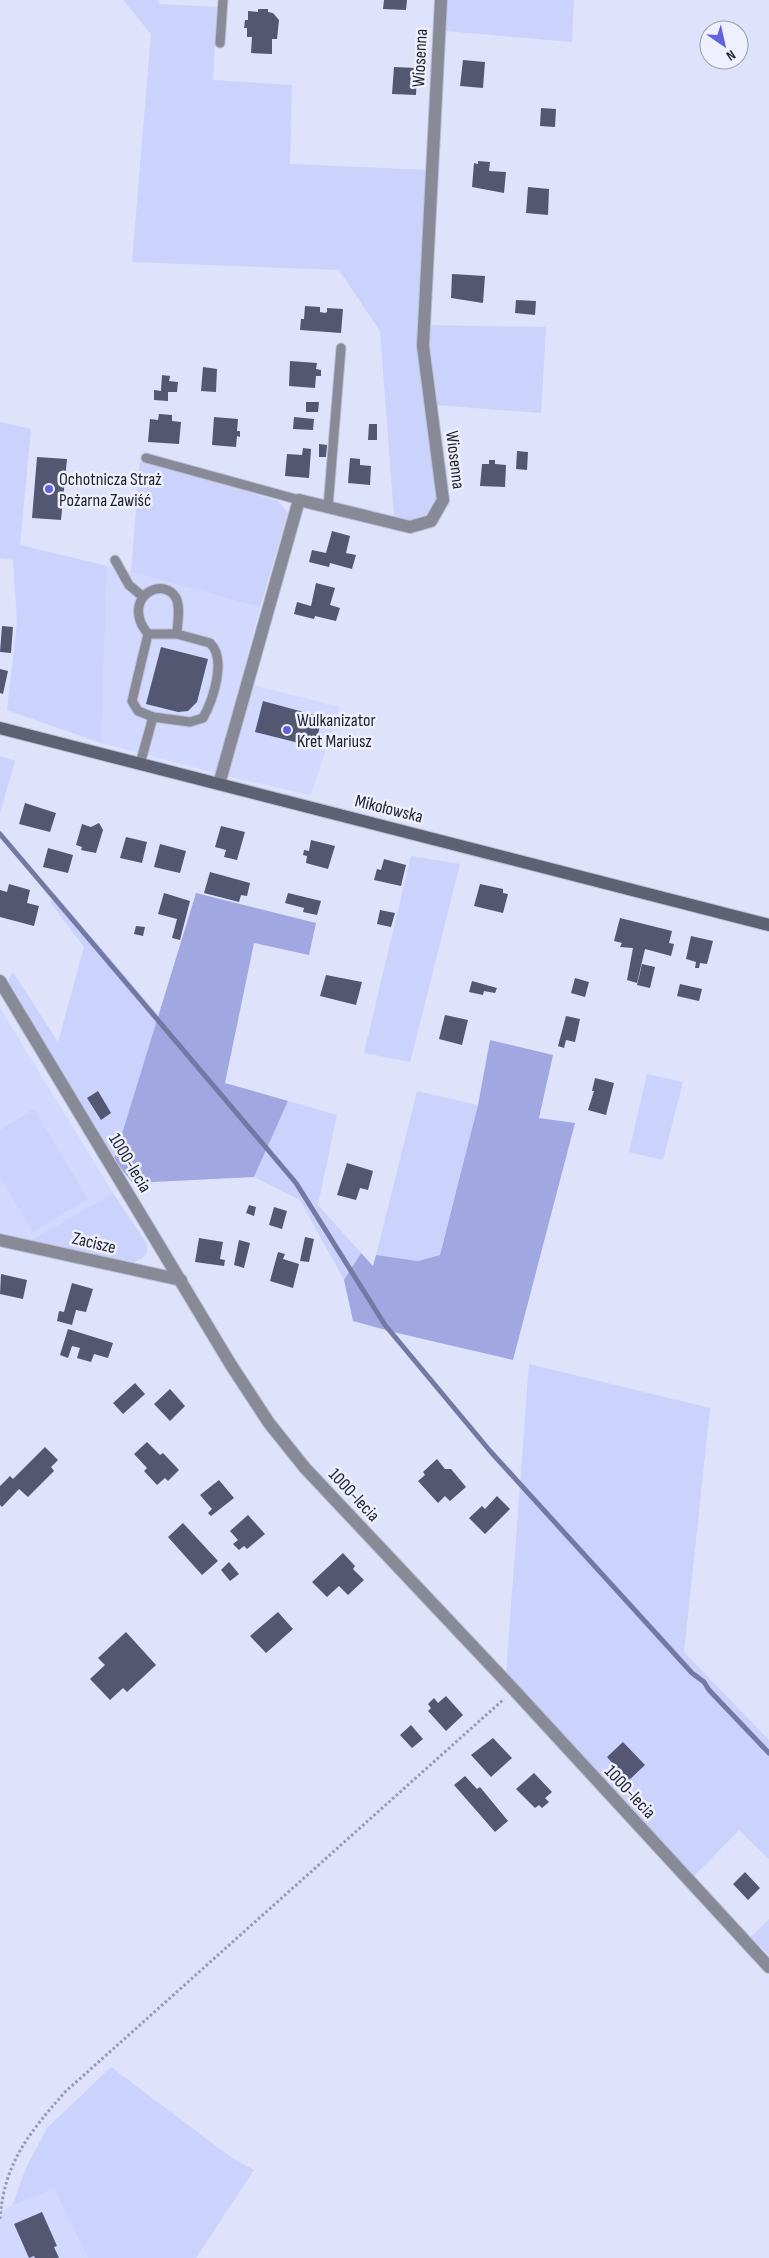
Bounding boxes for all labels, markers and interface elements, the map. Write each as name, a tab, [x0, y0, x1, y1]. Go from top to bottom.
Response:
north arrow	[699, 20, 749, 70]
street label: Wiosenna	[408, 28, 432, 88]
text: N	[723, 46, 739, 65]
street label: Wiosenna	[441, 430, 469, 490]
place label: Ochotnicza Straż Pożarna Zawiść	[59, 469, 162, 511]
marker: Ochotnicza Straż Pożarna Zawiść	[43, 483, 55, 495]
place label: Wulkanizator Kret Mariusz	[297, 710, 376, 752]
marker: Wulkanizator Kret Mariusz	[281, 724, 293, 736]
street label: Mikołowska	[353, 790, 425, 828]
street label: 1000-lecia	[104, 1130, 156, 1196]
street label: Zacisze	[70, 1228, 118, 1258]
street label: 1000-lecia	[324, 1464, 384, 1526]
street label: 1000-lecia	[600, 1761, 660, 1823]

